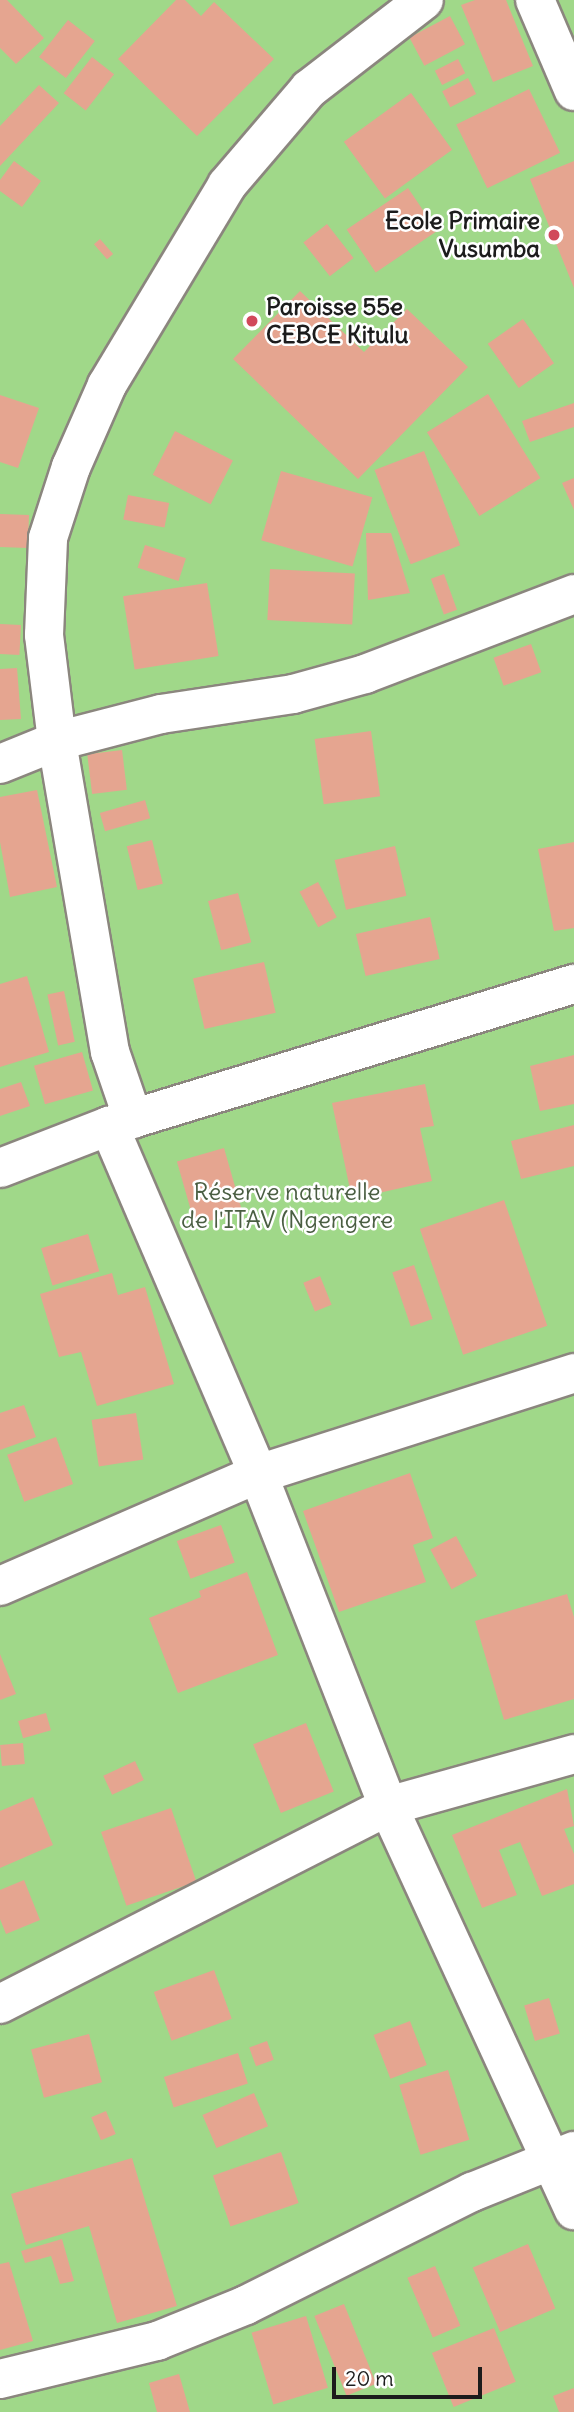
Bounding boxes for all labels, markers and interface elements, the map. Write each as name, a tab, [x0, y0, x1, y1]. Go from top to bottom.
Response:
place label: Ecole Primaire Vusumba	[385, 207, 540, 263]
marker: Ecole Primaire Vusumba	[546, 227, 562, 243]
place label: Paroisse 55e CEBCE Kitulu	[266, 293, 409, 349]
marker: Paroisse 55e CEBCE Kitulu	[244, 313, 260, 329]
park label: Réserve naturelle de l'ITAV (Ngengere	[181, 1178, 393, 1234]
scale bar	[336, 2352, 486, 2396]
text: 20 m	[345, 2365, 394, 2392]

